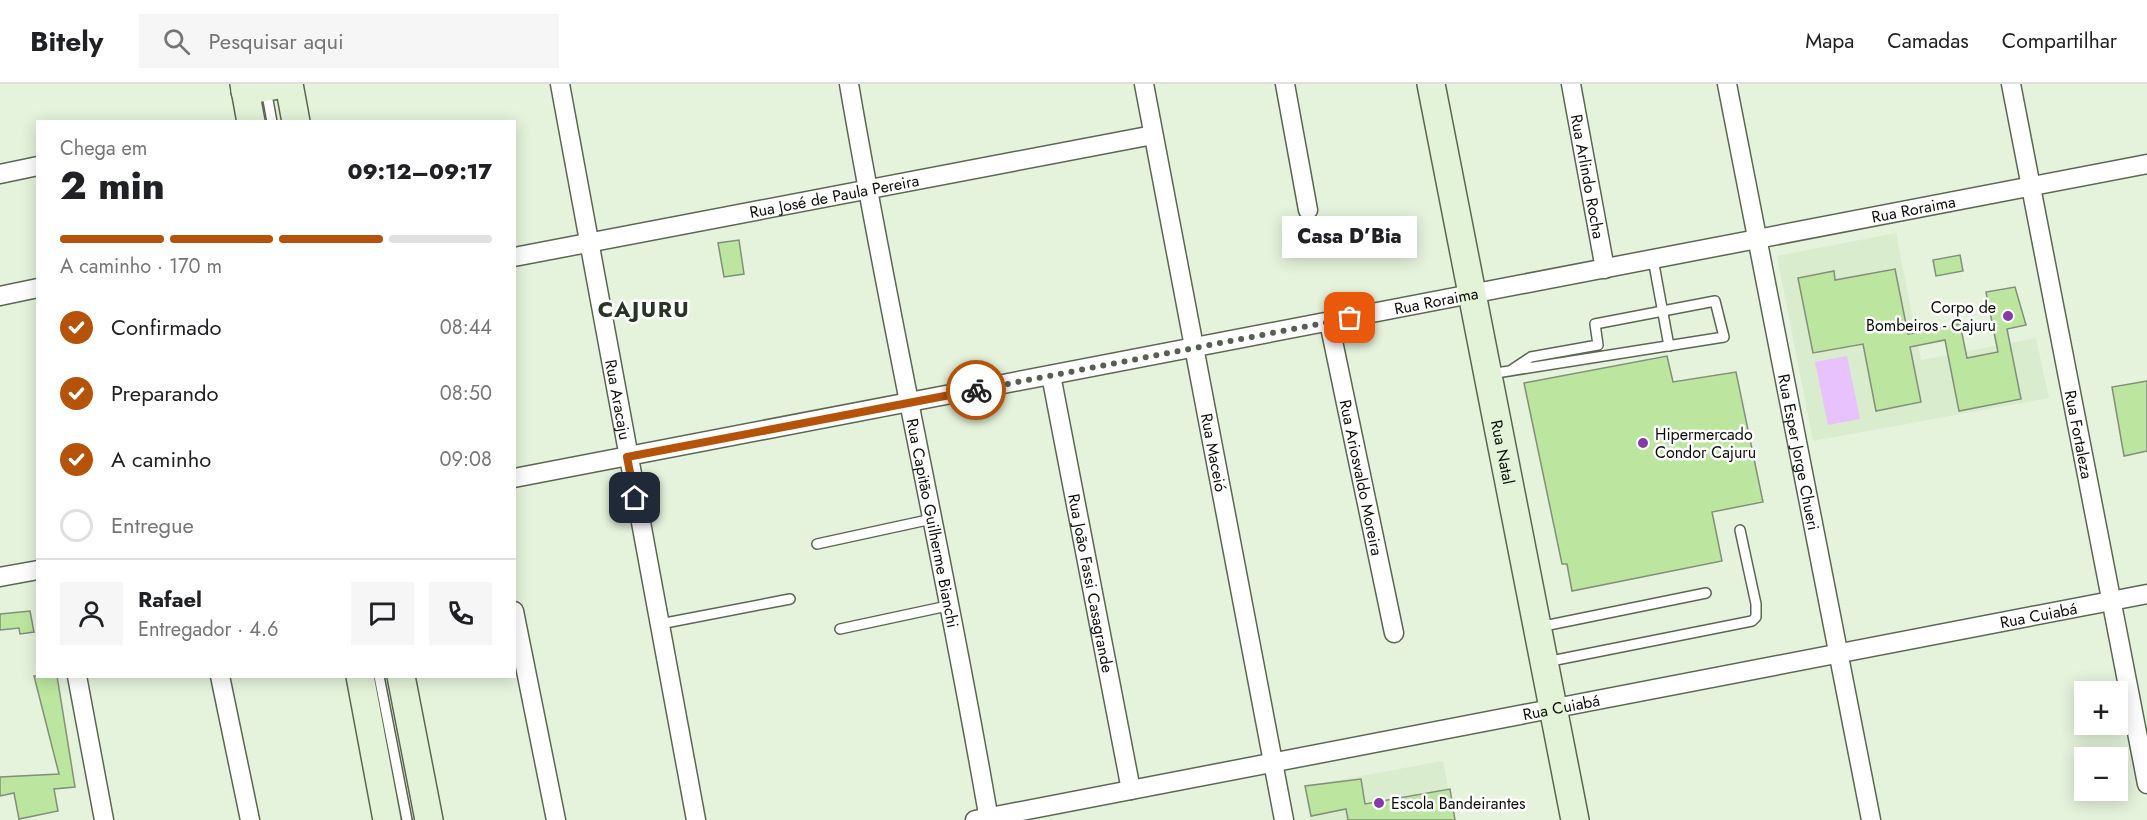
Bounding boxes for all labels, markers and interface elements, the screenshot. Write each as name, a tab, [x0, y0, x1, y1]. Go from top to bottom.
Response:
search box	[139, 14, 559, 68]
text: Bitely	[30, 21, 103, 62]
icon: search	[160, 25, 193, 58]
text: Pesquisar aqui	[208, 25, 344, 57]
text: Mapa	[1805, 26, 1854, 56]
text: Camadas	[1887, 26, 1969, 56]
text: Compartilhar	[2002, 26, 2117, 56]
street label: Rua Arlindo Rocha	[1565, 112, 1611, 241]
text: Chega em	[60, 134, 147, 163]
text: 09:12–09:17	[347, 155, 492, 187]
text: 2 min	[60, 157, 165, 214]
street label: Rua José de Paula Pereira	[747, 168, 921, 223]
street label: Rua Roraima	[1869, 190, 1957, 228]
callout: Casa D’Bia	[1282, 216, 1418, 258]
text: Casa D’Bia	[1297, 222, 1402, 251]
text: A caminho · 170 m	[60, 252, 222, 281]
street label: Rua Roraima	[1392, 281, 1480, 320]
pin	[1324, 292, 1375, 343]
district label: CAJURU	[598, 293, 690, 325]
place label: Corpo de Bombeiros - Cajuru	[1866, 296, 1996, 337]
icon: bag	[1333, 301, 1366, 334]
marker: Corpo de Bombeiros - Cajuru	[2001, 309, 2015, 323]
icon: check	[60, 311, 93, 344]
text: Confirmado	[111, 311, 221, 343]
text: 08:44	[440, 313, 492, 342]
street label: Rua Aracaju	[600, 358, 637, 442]
courier	[946, 360, 1006, 420]
street label: Rua Esper Jorge Chueri	[1772, 372, 1826, 532]
icon: bike	[960, 374, 993, 407]
icon: check	[60, 377, 93, 410]
text: Preparando	[111, 377, 219, 409]
text: 08:50	[440, 379, 492, 408]
street label: Rua Fortaleza	[2059, 388, 2099, 481]
street label: Rua Ariosvaldo Moreira	[1334, 397, 1389, 558]
street label: Rua Maceió	[1195, 411, 1233, 494]
street label: Rua Capitão Guilherme Bianchi	[901, 416, 965, 630]
street label: Rua Natal	[1485, 418, 1521, 486]
place label: Hipermercado Condor Cajuru	[1655, 423, 1756, 464]
marker: Hipermercado Condor Cajuru	[1636, 436, 1650, 450]
icon: check	[60, 443, 93, 476]
text: A caminho	[111, 443, 211, 475]
text: 09:08	[440, 445, 492, 474]
pin	[609, 472, 660, 523]
icon: home	[618, 481, 651, 514]
street label: Rua João Fassi Casagrande	[1063, 492, 1120, 675]
text: Entregue	[111, 509, 194, 541]
button: person	[60, 582, 123, 645]
button: chat	[351, 582, 414, 645]
button: phone	[429, 582, 492, 645]
text: Rafael	[138, 583, 202, 615]
street label: Rua Cuiabá	[1998, 596, 2079, 634]
text: Entregador · 4.6	[138, 615, 279, 644]
map controls	[2074, 681, 2128, 801]
button: +	[2074, 681, 2128, 735]
street label: Rua Cuiabá	[1521, 688, 1602, 726]
button: −	[2074, 747, 2128, 801]
place label: Escola Bandeirantes	[1391, 792, 1525, 815]
marker: Escola Bandeirantes	[1372, 796, 1386, 810]

